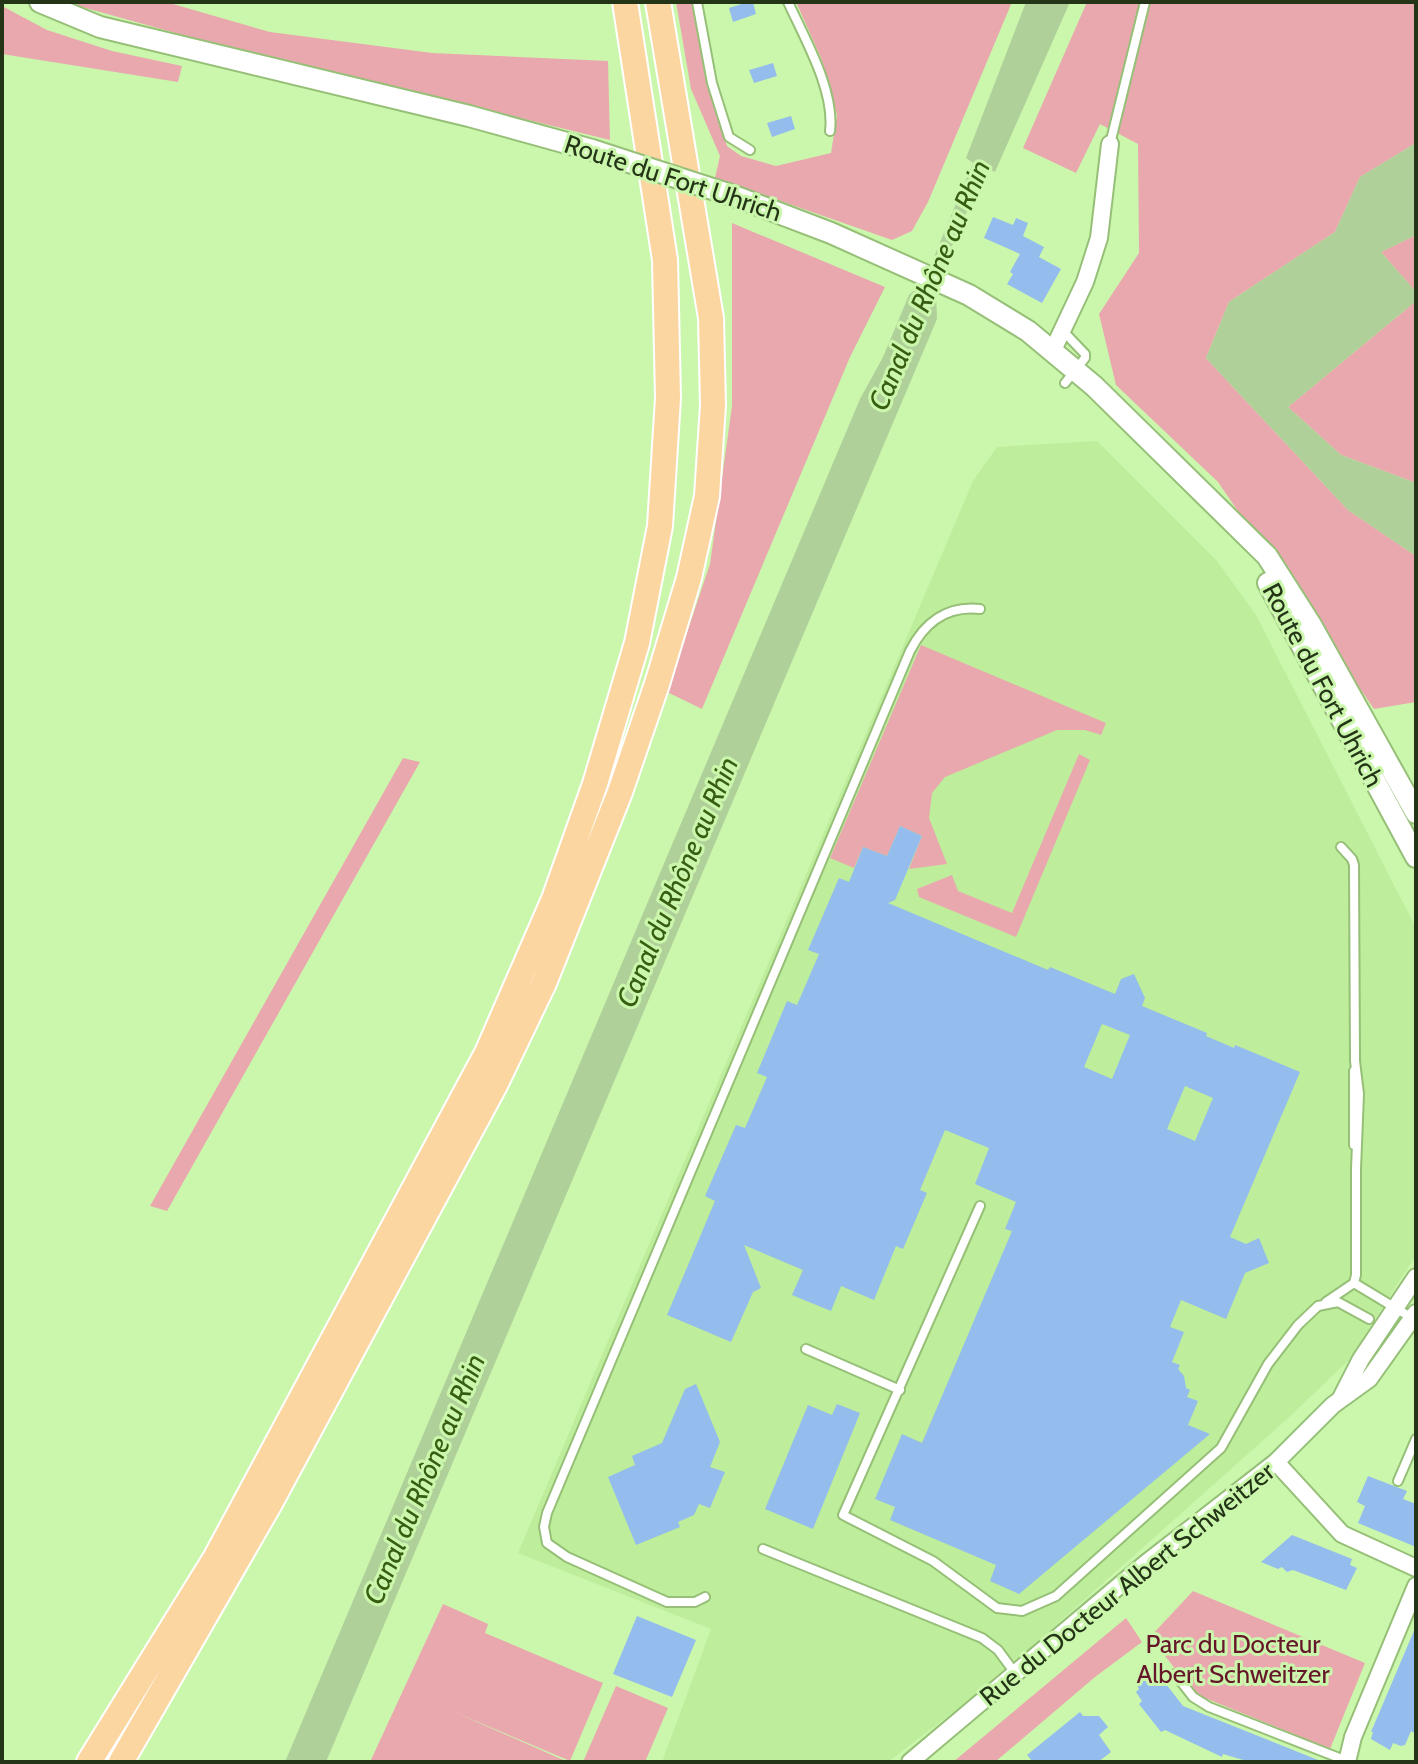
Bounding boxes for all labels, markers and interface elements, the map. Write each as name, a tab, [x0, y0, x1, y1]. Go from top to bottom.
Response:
street label: Route du Fort Uhrich	[560, 128, 786, 228]
water label: Canal du Rhône au Rhin	[861, 155, 997, 415]
street label: Route du Fort Uhrich	[1256, 577, 1390, 793]
water label: Canal du Rhône au Rhin	[609, 752, 745, 1012]
water label: Canal du Rhône au Rhin	[356, 1349, 492, 1609]
street label: Rue du Docteur Albert Schweitzer	[973, 1455, 1281, 1713]
park label: Parc du Docteur Albert Schweitzer	[1136, 1628, 1330, 1690]

